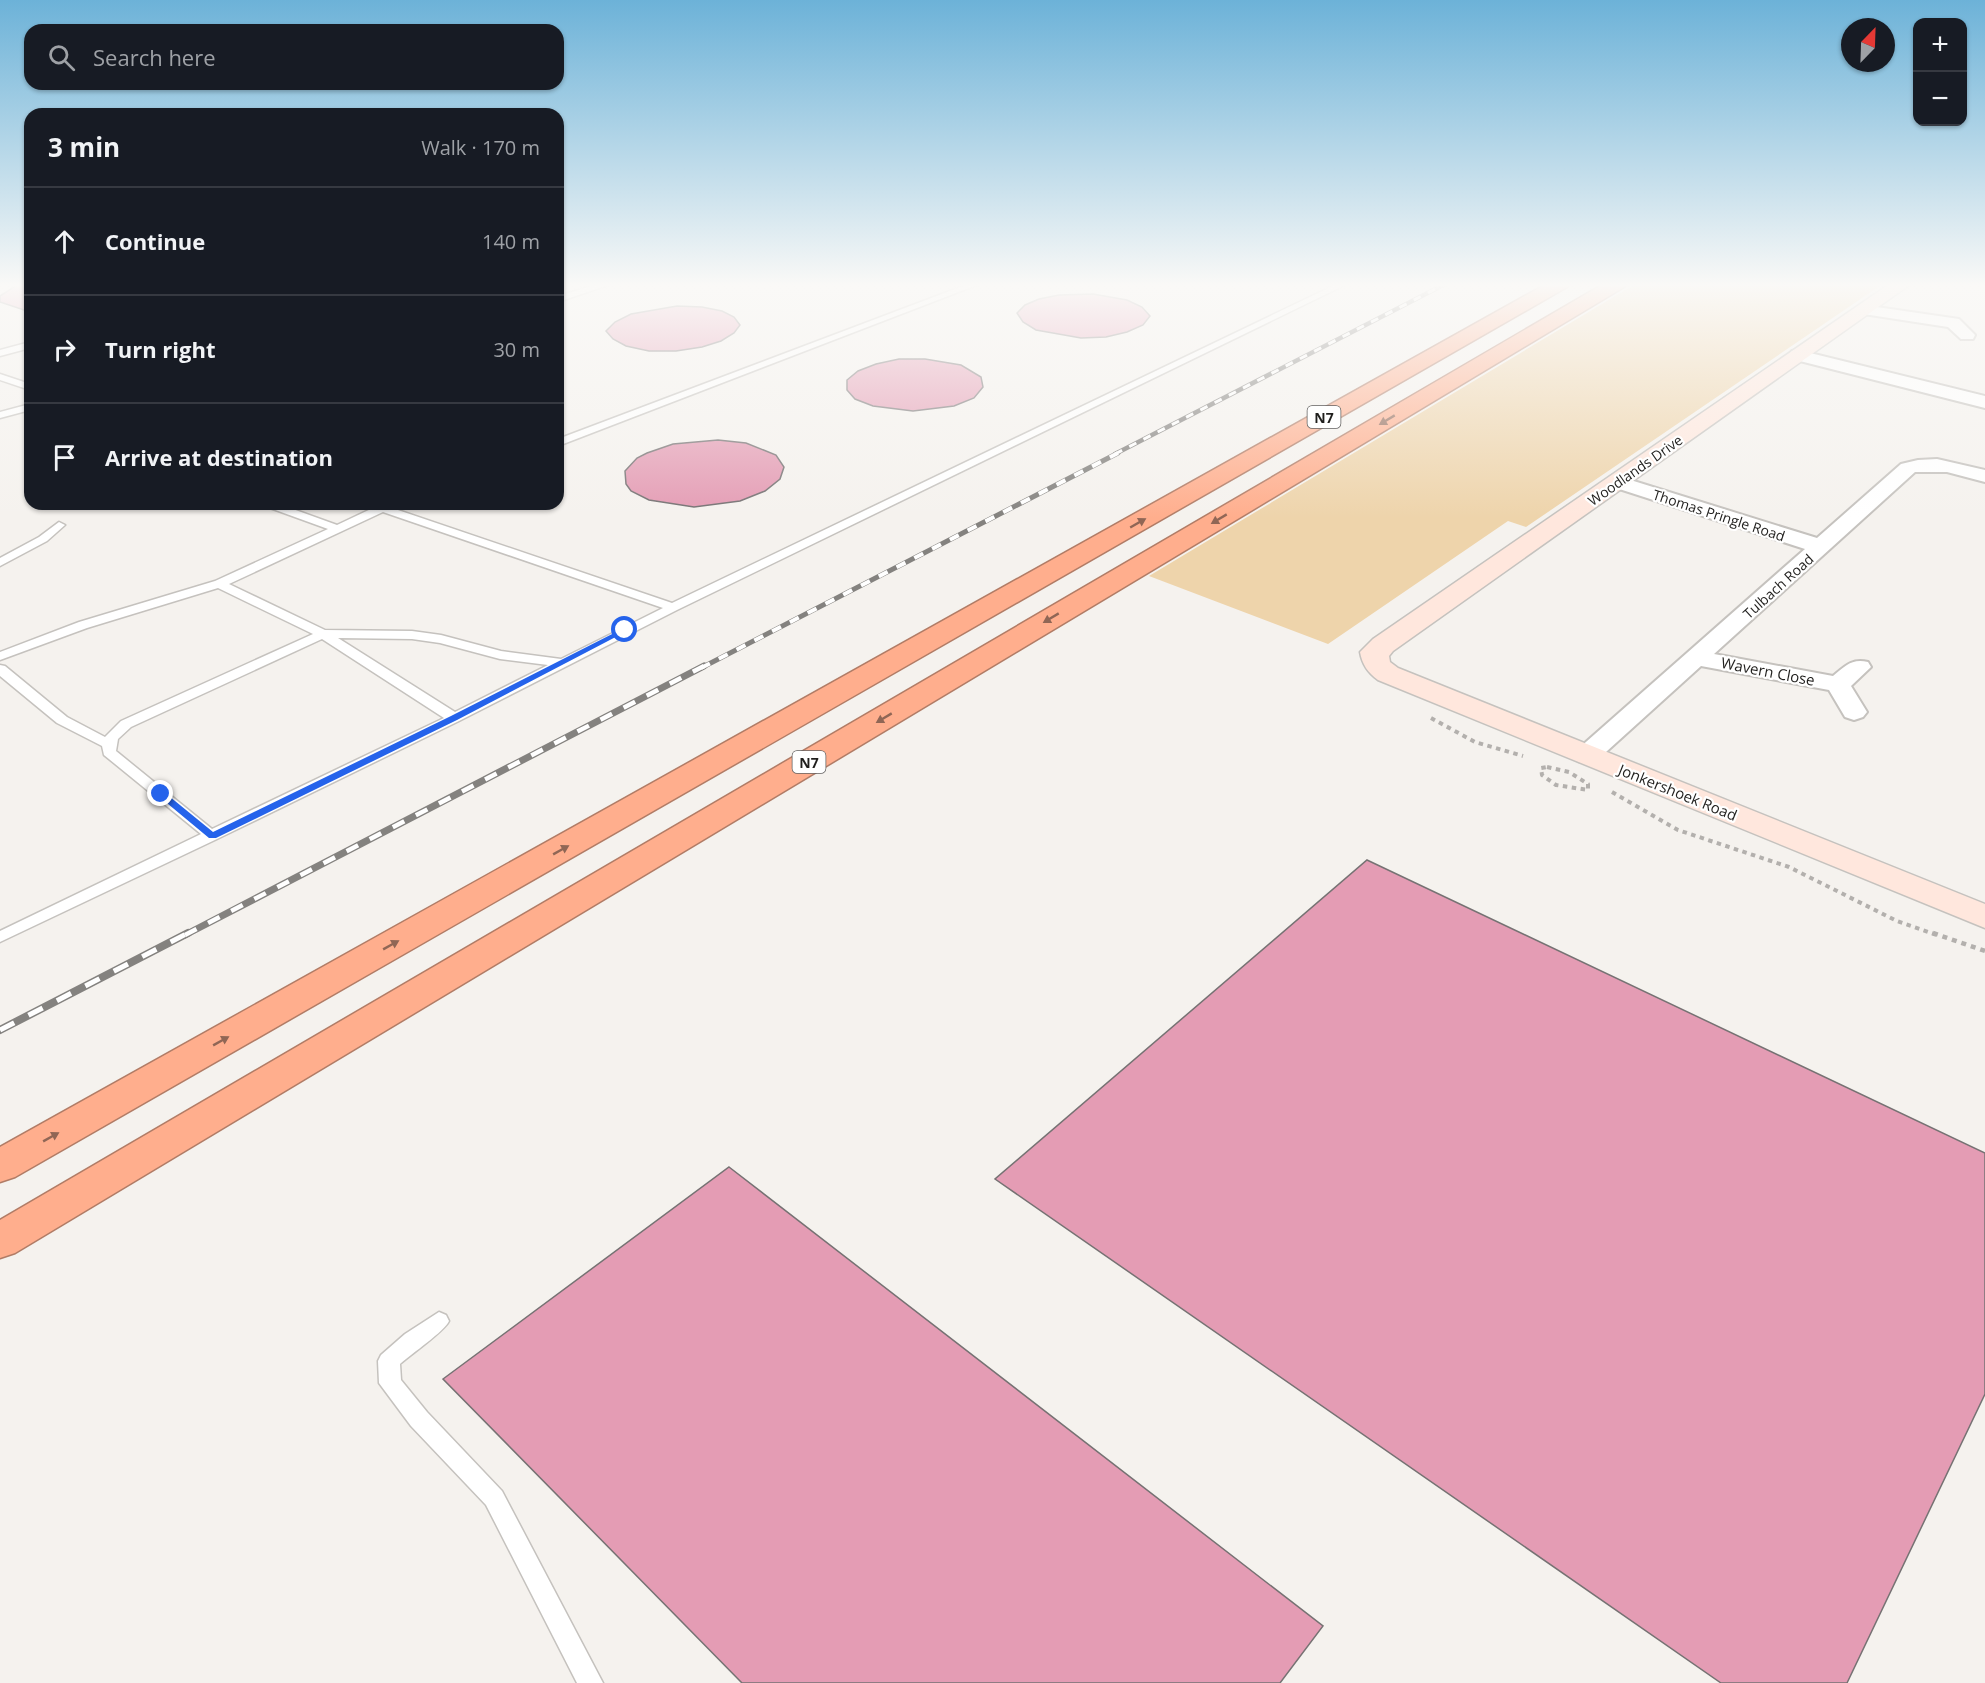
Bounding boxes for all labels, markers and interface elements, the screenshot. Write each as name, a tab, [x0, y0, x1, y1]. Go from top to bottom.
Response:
north arrow	[1841, 18, 1895, 72]
map controls	[1913, 18, 1967, 126]
button: +	[1913, 18, 1967, 72]
search box	[24, 24, 564, 90]
icon: search	[45, 41, 78, 74]
text: Search here	[93, 42, 216, 72]
button: −	[1913, 72, 1967, 126]
text: 3 min	[48, 129, 120, 165]
text: Walk · 170 m	[421, 134, 540, 161]
icon: ahead	[48, 225, 81, 258]
text: Continue	[105, 226, 205, 256]
text: 140 m	[482, 228, 540, 255]
icon: right	[48, 333, 81, 366]
text: Turn right	[105, 334, 216, 364]
text: 30 m	[493, 336, 540, 363]
road number: N7	[1308, 406, 1340, 428]
one-way arrow	[1379, 414, 1395, 425]
street label: Woodlands Drive	[1584, 430, 1686, 510]
icon: arrive	[48, 441, 81, 474]
text: Arrive at destination	[105, 442, 333, 472]
street label: Thomas Pringle Road	[1650, 485, 1788, 545]
one-way arrow	[1210, 514, 1227, 524]
one-way arrow	[1130, 518, 1147, 528]
street label: Tulbach Road	[1739, 549, 1817, 623]
one-way arrow	[1043, 613, 1059, 624]
route start	[611, 616, 637, 642]
street label: Wavern Close	[1719, 652, 1817, 690]
one-way arrow	[876, 712, 892, 723]
road number: N7	[792, 751, 826, 773]
street label: Jonkershoek Road	[1614, 758, 1740, 825]
route end	[147, 780, 173, 806]
one-way arrow	[552, 845, 569, 855]
one-way arrow	[383, 940, 399, 951]
one-way arrow	[213, 1036, 230, 1046]
one-way arrow	[43, 1132, 60, 1142]

